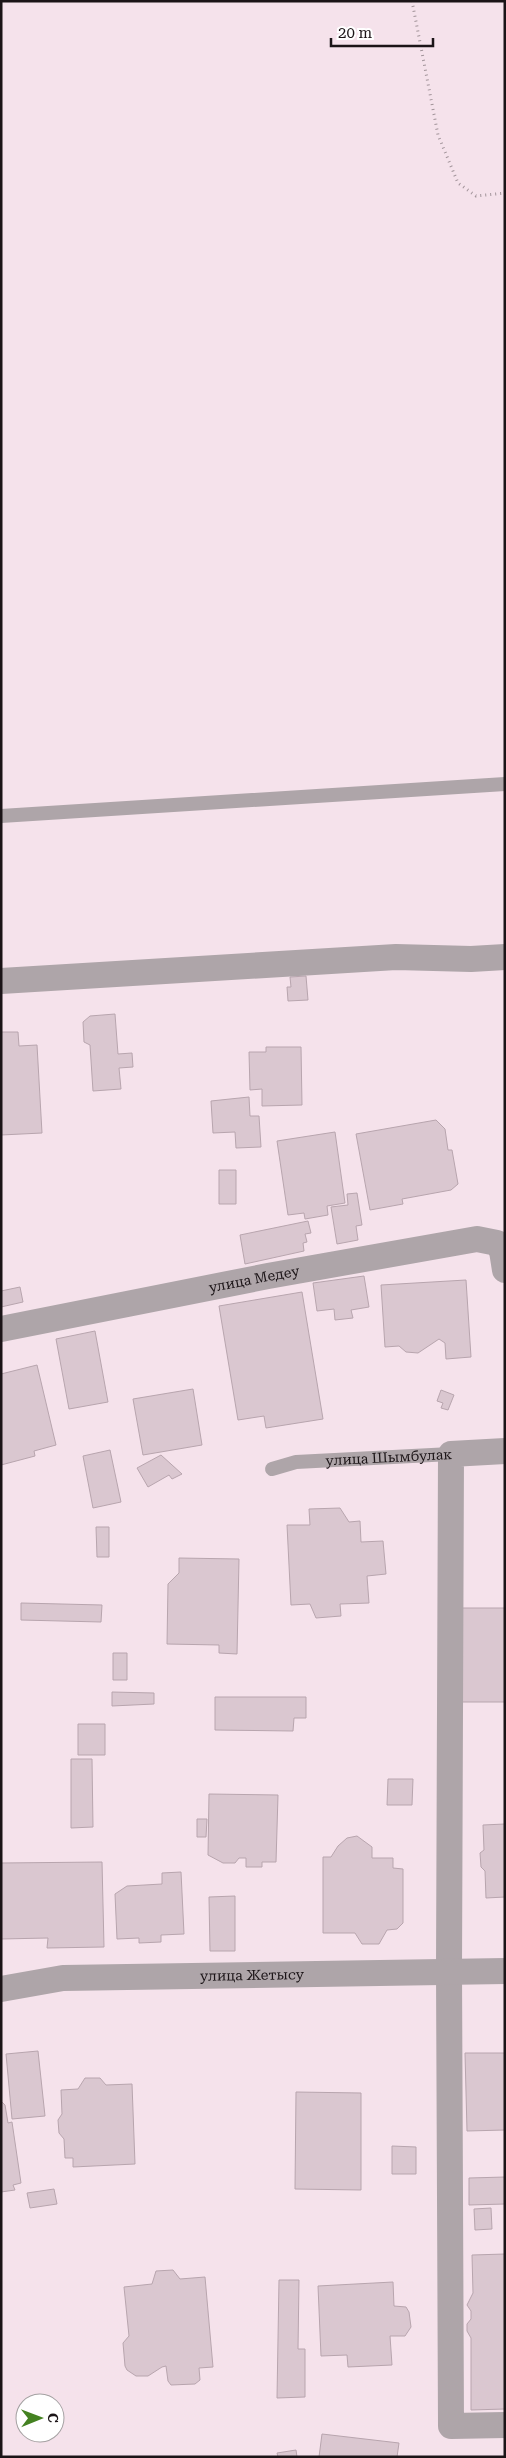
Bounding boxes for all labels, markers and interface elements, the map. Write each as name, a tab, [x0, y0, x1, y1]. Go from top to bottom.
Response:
scale bar	[331, 15, 434, 47]
text: 20 m	[338, 24, 373, 42]
street label: улица Медеу	[207, 1262, 301, 1296]
street label: улица Шымбулак	[325, 1446, 453, 1468]
street label: улица Жетысу	[200, 1966, 305, 1984]
north arrow	[15, 2393, 65, 2443]
text: С	[45, 2413, 61, 2423]

